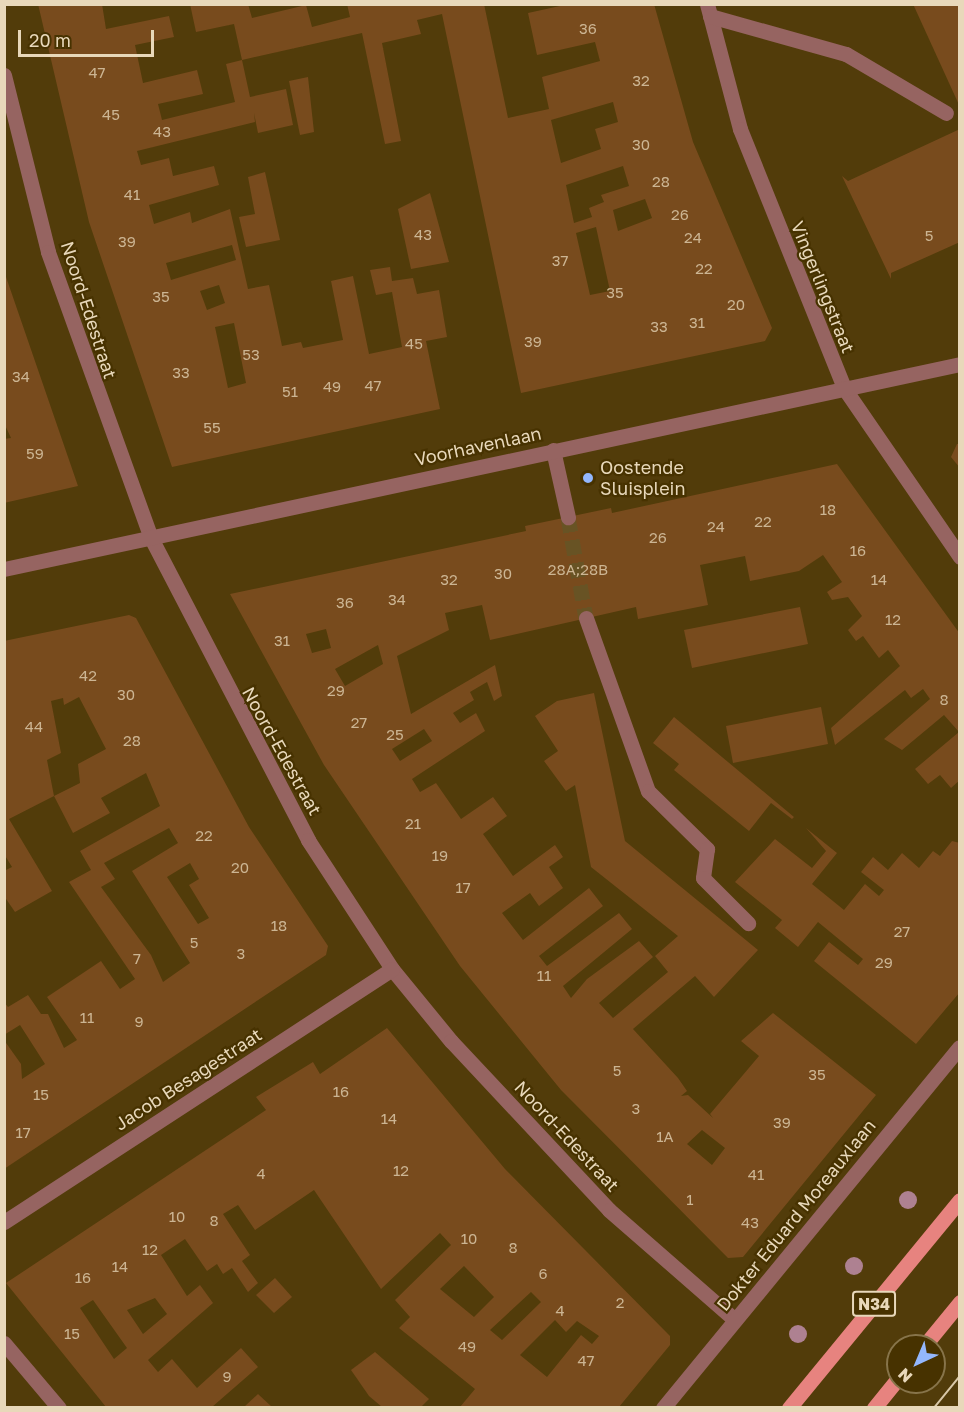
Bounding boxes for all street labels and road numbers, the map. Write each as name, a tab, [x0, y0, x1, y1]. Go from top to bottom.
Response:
street label: Vingerlingstraat	[787, 218, 859, 356]
street label: Noord-Edestraat	[57, 239, 121, 381]
street label: Voorhavenlaan	[413, 422, 543, 470]
street label: Noord-Edestraat	[238, 683, 326, 819]
street label: Jacob Besagestraat	[110, 1023, 266, 1135]
street label: Noord-Edestraat	[510, 1076, 624, 1196]
street label: Dokter Eduard Moreauxlaan	[712, 1115, 880, 1315]
road number: N34	[852, 1291, 896, 1317]

